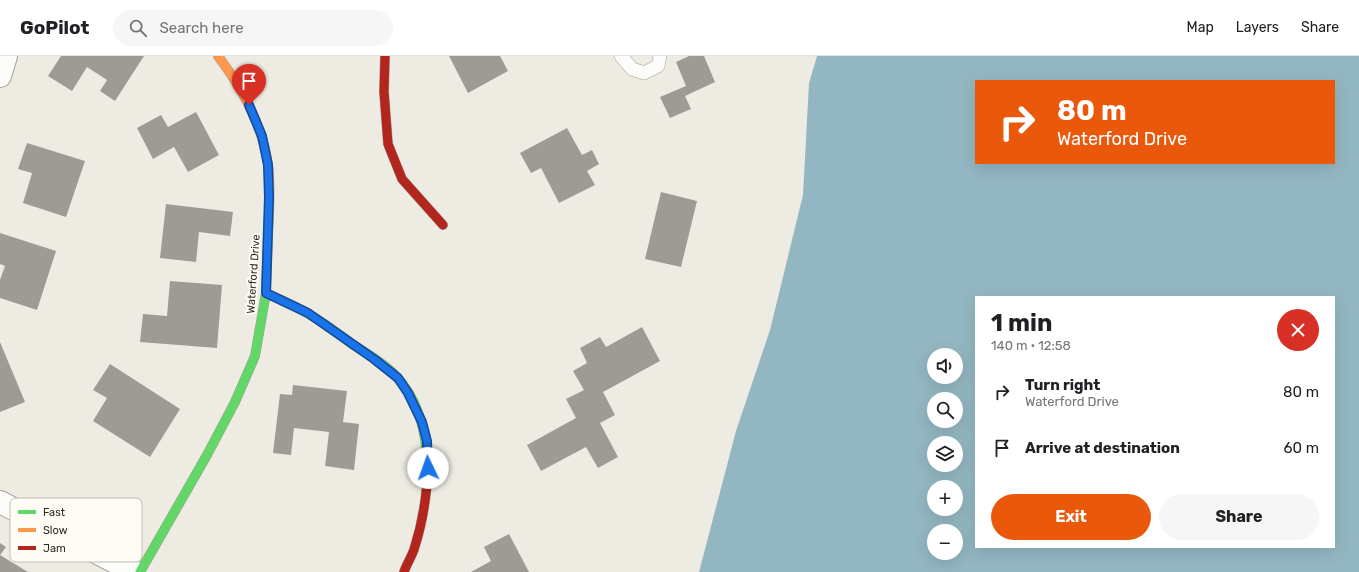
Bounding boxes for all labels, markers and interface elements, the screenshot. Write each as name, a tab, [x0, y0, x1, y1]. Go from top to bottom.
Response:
search box	[113, 10, 393, 46]
text: GoPilot	[20, 16, 89, 39]
icon: search	[127, 17, 149, 39]
text: Search here	[159, 19, 244, 37]
text: Map	[1187, 19, 1214, 36]
text: Layers	[1236, 19, 1279, 36]
text: Share	[1301, 19, 1339, 36]
pin	[232, 64, 266, 105]
icon: arrive	[238, 70, 260, 92]
text: 80 m	[1057, 94, 1127, 127]
icon: right	[991, 96, 1043, 148]
text: Waterford Drive	[1057, 128, 1187, 150]
street label: Waterford Drive	[244, 234, 263, 314]
text: 1 min	[991, 309, 1052, 337]
button: close	[1277, 309, 1319, 351]
text: 140 m · 12:58	[991, 338, 1071, 353]
map controls	[927, 348, 963, 560]
button: sound	[927, 348, 963, 384]
text: Turn right	[1025, 376, 1100, 394]
icon: right	[991, 381, 1013, 403]
text: 80 m	[1283, 383, 1319, 401]
button: search	[927, 392, 963, 428]
text: Waterford Drive	[1025, 394, 1119, 409]
button: layers	[927, 436, 963, 472]
icon: arrive	[991, 437, 1013, 459]
text: Arrive at destination	[1025, 439, 1180, 457]
text: 60 m	[1283, 439, 1319, 457]
position arrow	[407, 447, 449, 489]
button: +	[927, 480, 963, 516]
button: Exit	[991, 494, 1151, 540]
button: Share	[1159, 494, 1319, 540]
legend	[10, 498, 142, 562]
text: Fast	[43, 506, 66, 519]
text: Slow	[43, 524, 68, 537]
button: −	[927, 524, 963, 560]
text: Jam	[43, 542, 66, 555]

